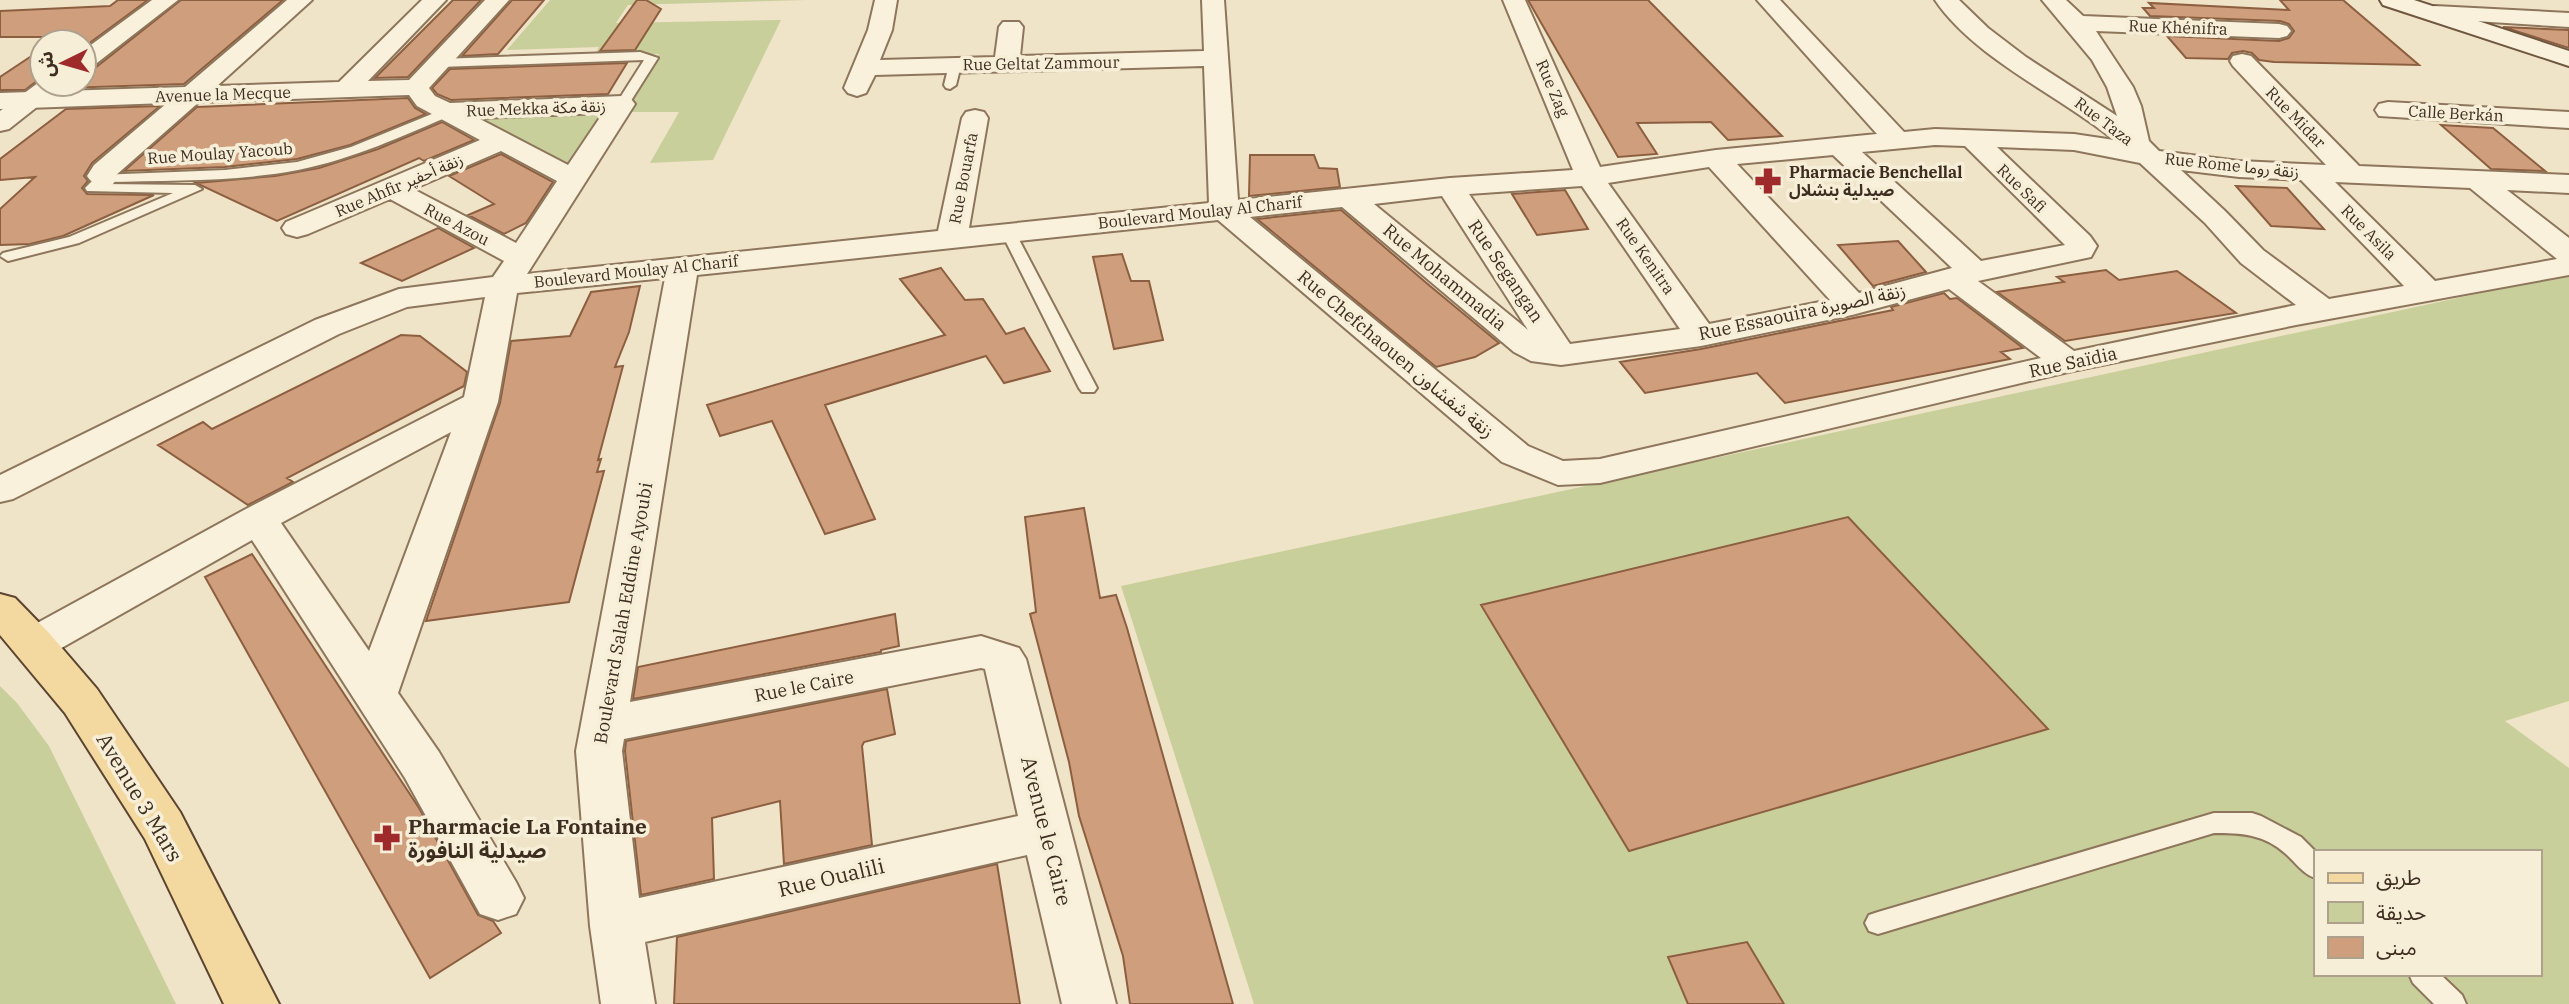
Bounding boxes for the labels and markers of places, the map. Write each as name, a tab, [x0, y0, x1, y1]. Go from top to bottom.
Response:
place label: Pharmacie Benchellal صيدلية بنشلال	[1789, 162, 1962, 200]
pharmacy icon: Pharmacie Benchellal صيدلية بنشلال	[1753, 166, 1783, 196]
place label: Pharmacie La Fontaine صيدلية النافورة	[408, 812, 647, 864]
pharmacy icon: Pharmacie La Fontaine صيدلية النافورة	[372, 823, 402, 853]

